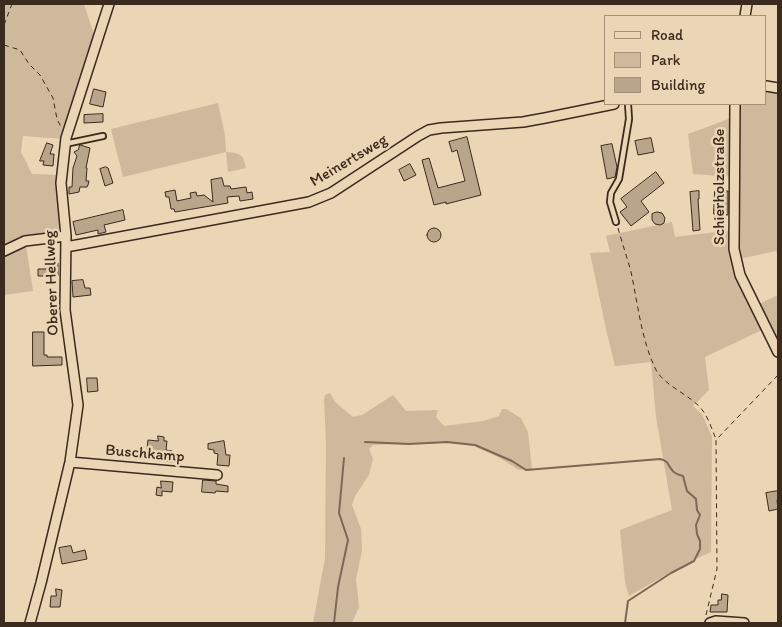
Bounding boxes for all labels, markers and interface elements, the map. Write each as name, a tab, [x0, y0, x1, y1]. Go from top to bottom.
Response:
legend	[604, 15, 767, 105]
text: Road	[651, 26, 683, 44]
text: Park	[651, 51, 681, 69]
text: Building	[651, 76, 705, 94]
street label: Schierholzstraße	[710, 129, 730, 245]
street label: Meinertsweg	[307, 130, 391, 192]
street label: Oberer Hellweg	[41, 230, 63, 336]
street label: Buschkamp	[105, 441, 185, 467]

